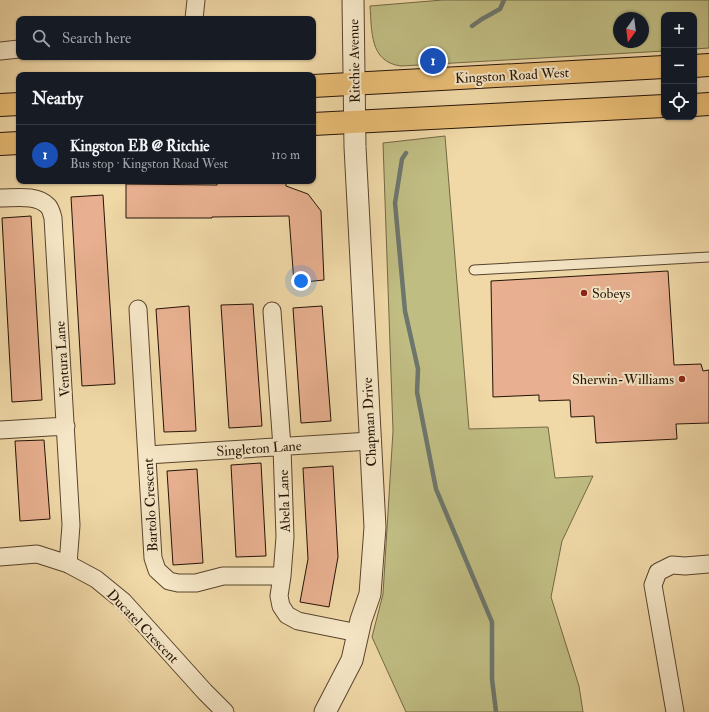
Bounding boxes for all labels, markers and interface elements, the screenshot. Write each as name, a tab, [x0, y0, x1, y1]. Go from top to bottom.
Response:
north arrow	[613, 12, 649, 48]
map controls	[661, 12, 697, 120]
button: +	[661, 12, 697, 48]
search box	[16, 16, 316, 60]
street label: Ritchie Avenue	[345, 19, 364, 103]
icon: search	[30, 27, 52, 49]
text: Search here	[62, 29, 131, 48]
pin: 1	[420, 46, 446, 76]
button: −	[661, 48, 697, 84]
street label: Kingston Road West	[455, 64, 570, 87]
button: locate	[661, 84, 697, 120]
text: Nearby	[32, 88, 83, 109]
text: Kingston EB @ Ritchie	[70, 137, 210, 156]
text: 1	[43, 147, 47, 163]
text: 110 m	[271, 147, 300, 163]
text: Bus stop · Kingston Road West	[70, 156, 228, 172]
your location	[291, 271, 311, 291]
place label: Sobeys	[592, 285, 630, 303]
marker: Sobeys	[579, 288, 589, 298]
street label: Ventura Lane	[51, 320, 74, 398]
place label: Sherwin-Williams	[572, 371, 674, 388]
marker: Sherwin-Williams	[677, 374, 687, 384]
street label: Chapman Drive	[359, 377, 381, 467]
street label: Singleton Lane	[216, 437, 302, 460]
street label: Bartolo Crescent	[140, 457, 161, 552]
street label: Abela Lane	[275, 469, 294, 534]
street label: Ducatel Crescent	[103, 586, 182, 667]

